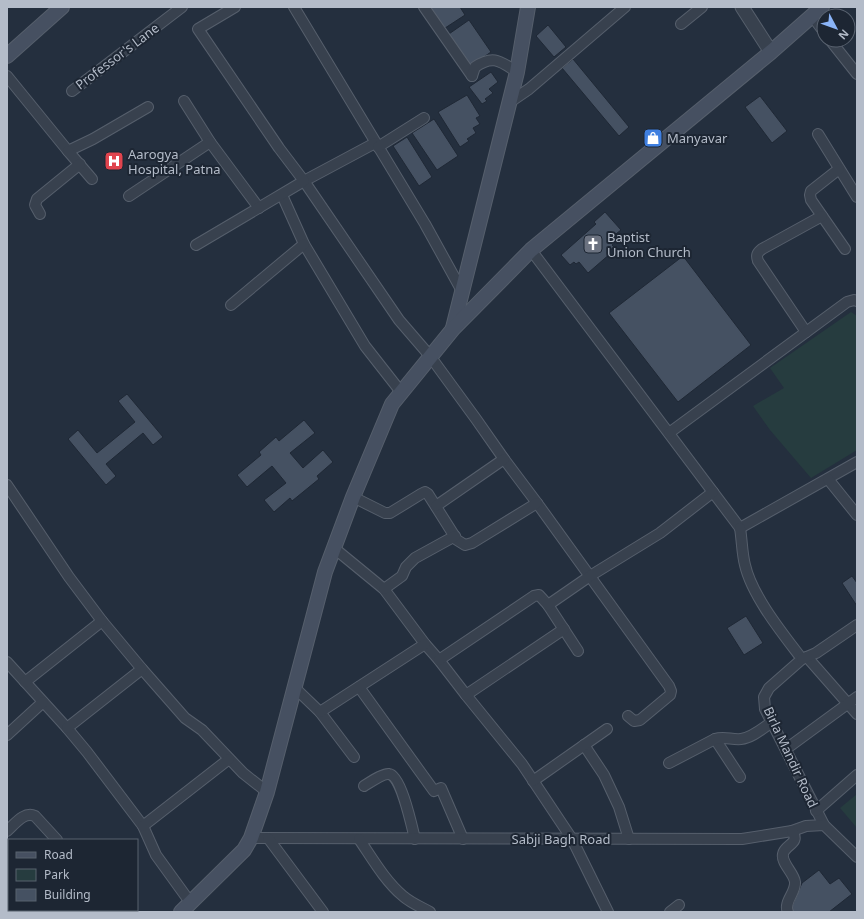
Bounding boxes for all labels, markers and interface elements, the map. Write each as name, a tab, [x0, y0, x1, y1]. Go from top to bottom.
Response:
north arrow	[816, 8, 856, 48]
street label: Professor's Lane	[71, 19, 163, 93]
text: N	[835, 27, 853, 43]
shop icon: Manyavar	[642, 127, 664, 149]
place label: Manyavar	[667, 129, 728, 147]
place label: Aarogya Hospital, Patna	[128, 145, 220, 178]
hospital icon: Aarogya Hospital, Patna	[103, 150, 125, 172]
place label: Baptist Union Church	[607, 228, 691, 261]
church icon: Baptist Union Church	[582, 233, 604, 255]
street label: Birla Mandir Road	[760, 704, 822, 810]
street label: Sabji Bagh Road	[512, 830, 610, 848]
legend	[8, 839, 138, 911]
text: Road	[44, 846, 73, 863]
text: Park	[44, 866, 70, 883]
text: Building	[44, 886, 91, 903]

